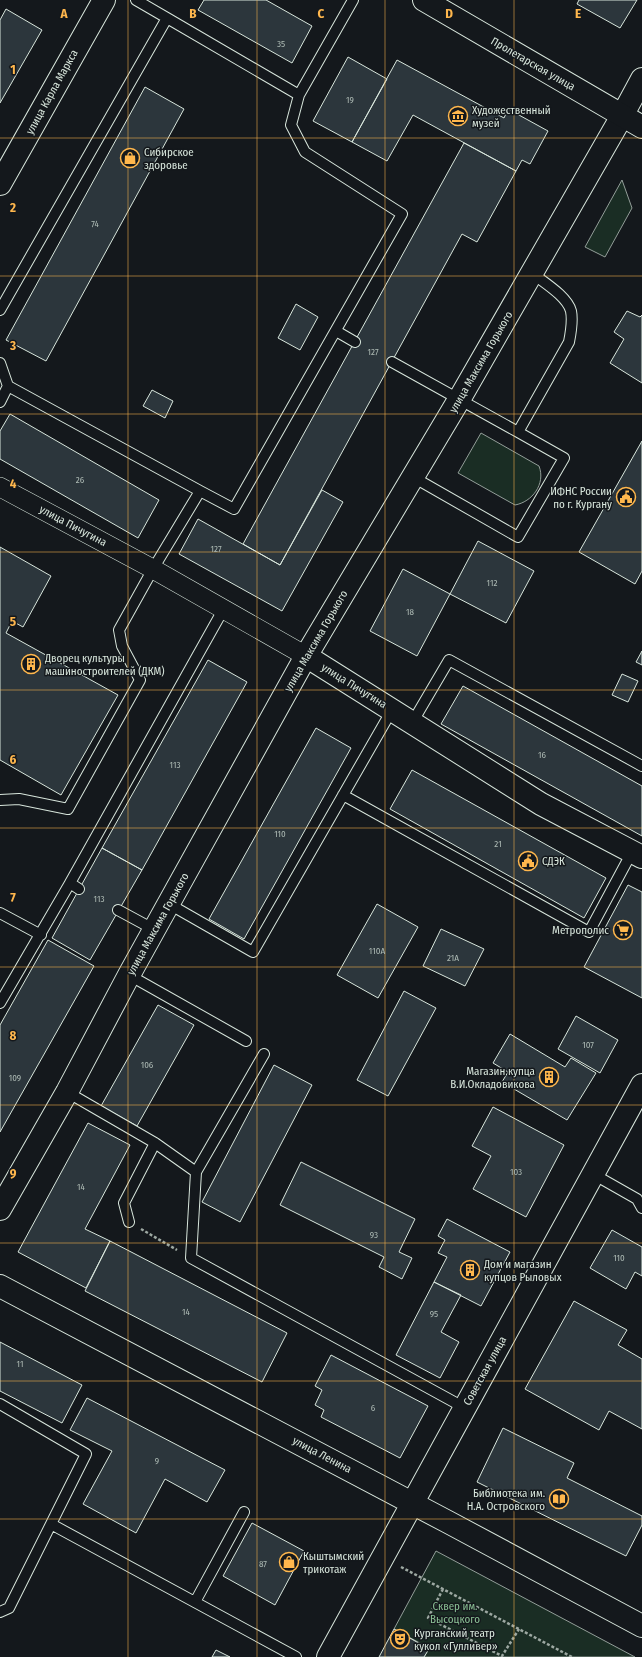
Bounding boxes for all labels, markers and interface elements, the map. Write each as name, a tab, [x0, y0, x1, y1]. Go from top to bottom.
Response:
text: A	[59, 6, 68, 21]
text: B	[189, 6, 197, 21]
text: C	[318, 6, 325, 21]
text: D	[445, 6, 453, 21]
text: E	[575, 6, 581, 21]
street label: Пролетарская улица	[489, 35, 577, 93]
house number: 35	[277, 39, 285, 49]
street label: улица Карла Маркса	[23, 47, 81, 137]
text: 1	[10, 62, 16, 77]
house number: 19	[346, 95, 354, 105]
place label: Художественный музей	[472, 104, 551, 130]
museum icon: Художественный музей	[447, 105, 469, 127]
place label: Сибирское здоровье	[144, 146, 194, 172]
shop icon: Сибирское здоровье	[119, 147, 141, 169]
text: 2	[9, 200, 16, 215]
house number: 74	[91, 219, 99, 229]
street label: улица Максима Горького	[447, 309, 515, 415]
text: 3	[9, 338, 16, 353]
house number: 127	[367, 347, 379, 357]
house number: 26	[76, 475, 85, 485]
text: 4	[10, 476, 17, 491]
place label: ИФНС России по г. Кургану	[550, 485, 612, 511]
public building icon: ИФНС России по г. Кургану	[615, 486, 637, 508]
street label: улица Пичугина	[37, 503, 109, 549]
house number: 127	[210, 544, 222, 554]
house number: 112	[487, 578, 497, 588]
street label: улица Максима Горького	[282, 588, 350, 694]
house number: 18	[406, 607, 415, 617]
text: 5	[10, 614, 16, 629]
place label: Дворец культуры машиностроителей (ДКМ)	[44, 652, 165, 678]
building icon: Дворец культуры машиностроителей (ДКМ)	[20, 653, 42, 675]
street label: улица Пичугина	[319, 661, 389, 711]
house number: 16	[538, 750, 547, 760]
text: 6	[10, 752, 17, 767]
house number: 113	[170, 760, 180, 770]
house number: 110	[274, 829, 286, 839]
house number: 21	[494, 839, 502, 849]
public building icon: СДЭК	[517, 850, 539, 872]
place label: СДЭК	[542, 855, 565, 868]
street label: улица Максима Горького	[124, 870, 192, 977]
text: 7	[10, 890, 16, 905]
house number: 113	[94, 894, 104, 904]
supermarket icon: Метрополис	[612, 919, 634, 941]
place label: Метрополис	[552, 924, 609, 937]
house number: 110А	[369, 946, 385, 956]
house number: 21А	[447, 953, 459, 963]
text: 8	[10, 1028, 17, 1043]
house number: 107	[582, 1040, 594, 1050]
house number: 106	[141, 1060, 154, 1070]
place label: Магазин купца В.И.Окладовикова	[450, 1065, 535, 1091]
building icon: Магазин купца В.И.Окладовикова	[538, 1066, 560, 1088]
house number: 109	[9, 1073, 21, 1083]
text: 9	[10, 1166, 17, 1181]
house number: 103	[510, 1167, 522, 1177]
house number: 14	[77, 1182, 86, 1192]
house number: 93	[370, 1230, 378, 1240]
house number: 110	[613, 1253, 625, 1263]
place label: Дом и магазин купцов Рыловых	[483, 1258, 562, 1284]
building icon: Дом и магазин купцов Рыловых	[459, 1259, 481, 1281]
house number: 14	[182, 1307, 191, 1317]
house number: 95	[430, 1309, 438, 1319]
street label: Советская улица	[461, 1334, 509, 1408]
house number: 11	[17, 1359, 23, 1369]
house number: 6	[371, 1403, 376, 1413]
street label: улица Ленина	[290, 1434, 354, 1476]
house number: 9	[155, 1456, 159, 1466]
place label: Библиотека им. Н.А. Островского	[467, 1487, 545, 1513]
library icon: Библиотека им. Н.А. Островского	[548, 1488, 570, 1510]
place label: Кыштымский трикотаж	[303, 1550, 364, 1576]
shop icon: Кыштымский трикотаж	[278, 1551, 300, 1573]
house number: 87	[259, 1559, 267, 1569]
park label: Сквер им. Высоцкого	[430, 1600, 480, 1626]
place label: Курганский театр кукол «Гулливер»	[414, 1627, 498, 1653]
theatre icon: Курганский театр кукол «Гулливер»	[389, 1628, 411, 1650]

